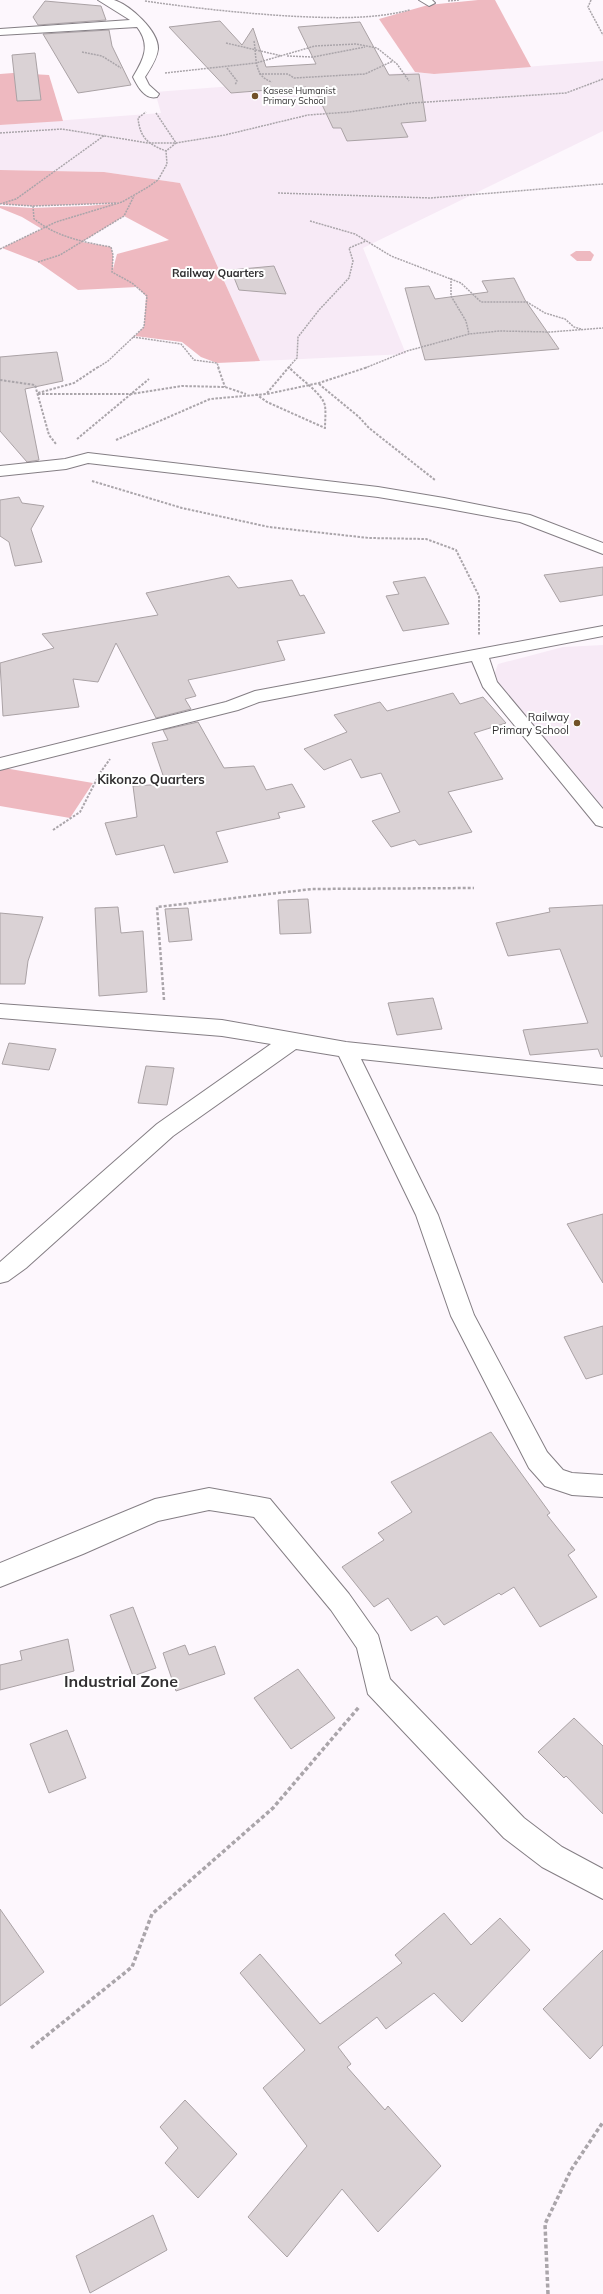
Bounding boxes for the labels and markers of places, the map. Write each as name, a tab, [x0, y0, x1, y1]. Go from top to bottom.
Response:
place label: Kasese Humanist Primary School	[263, 85, 336, 107]
marker: Kasese Humanist Primary School	[250, 91, 260, 101]
place label: Railway Primary School	[492, 710, 569, 737]
marker: Railway Primary School	[572, 718, 582, 728]

